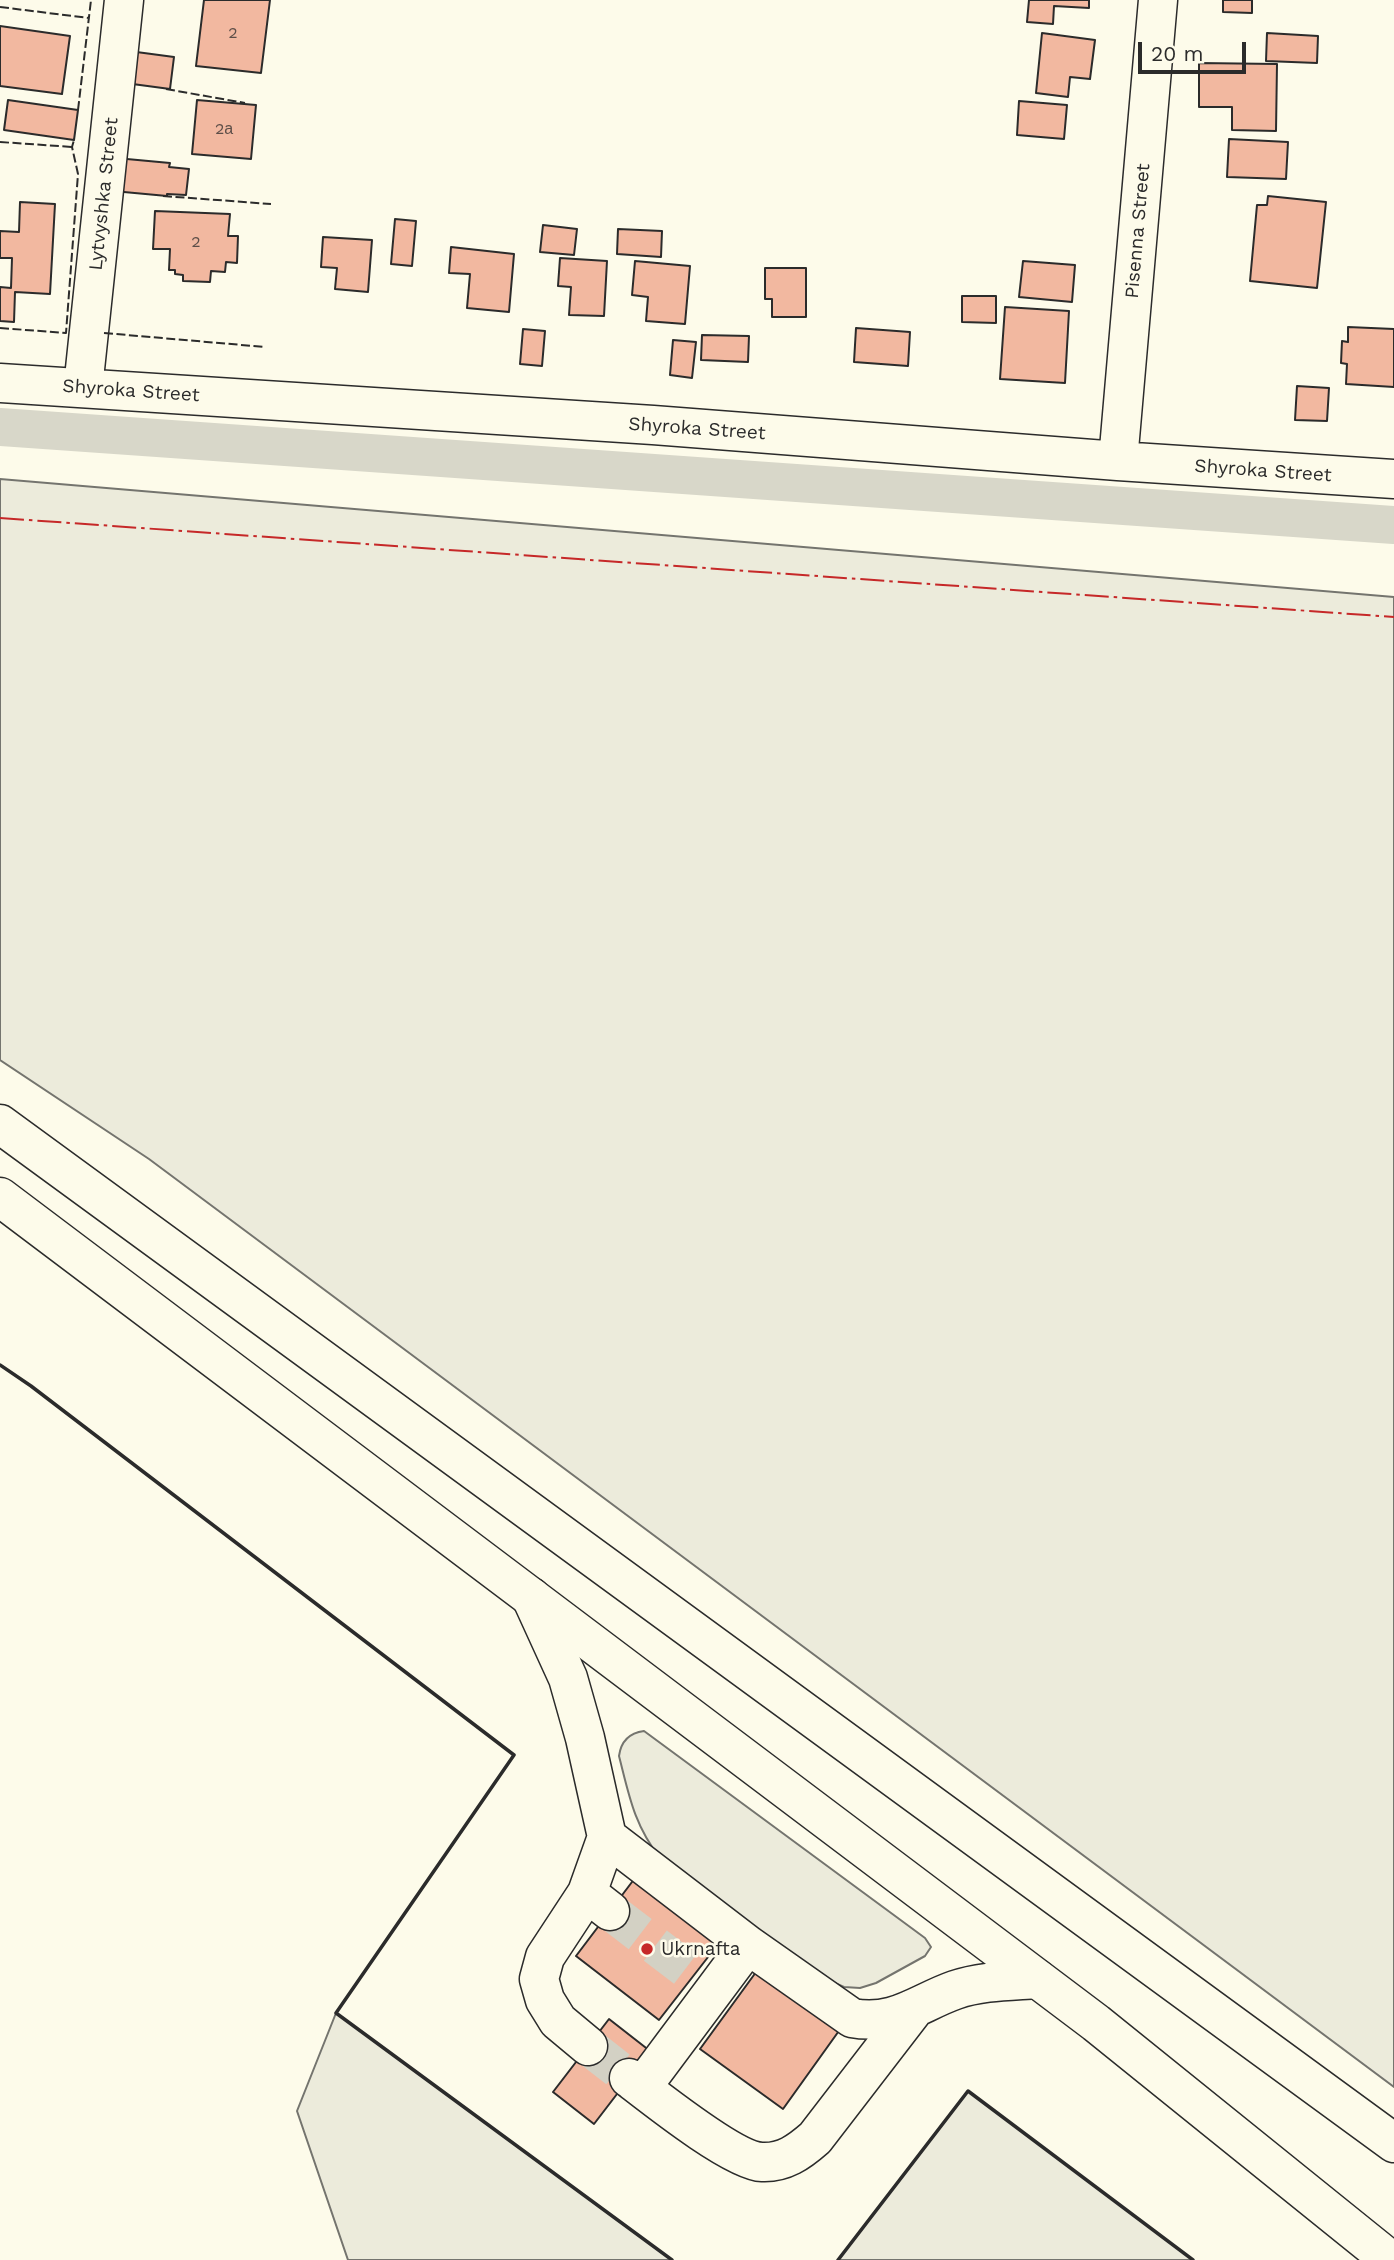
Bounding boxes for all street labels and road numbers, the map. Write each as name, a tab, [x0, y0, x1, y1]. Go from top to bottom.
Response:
street label: Lytvyshka Street	[85, 116, 123, 272]
street label: Pisenna Street	[1121, 162, 1155, 300]
street label: Shyroka Street	[62, 375, 200, 407]
street label: Shyroka Street	[628, 413, 766, 445]
street label: Shyroka Street	[1194, 455, 1332, 487]

